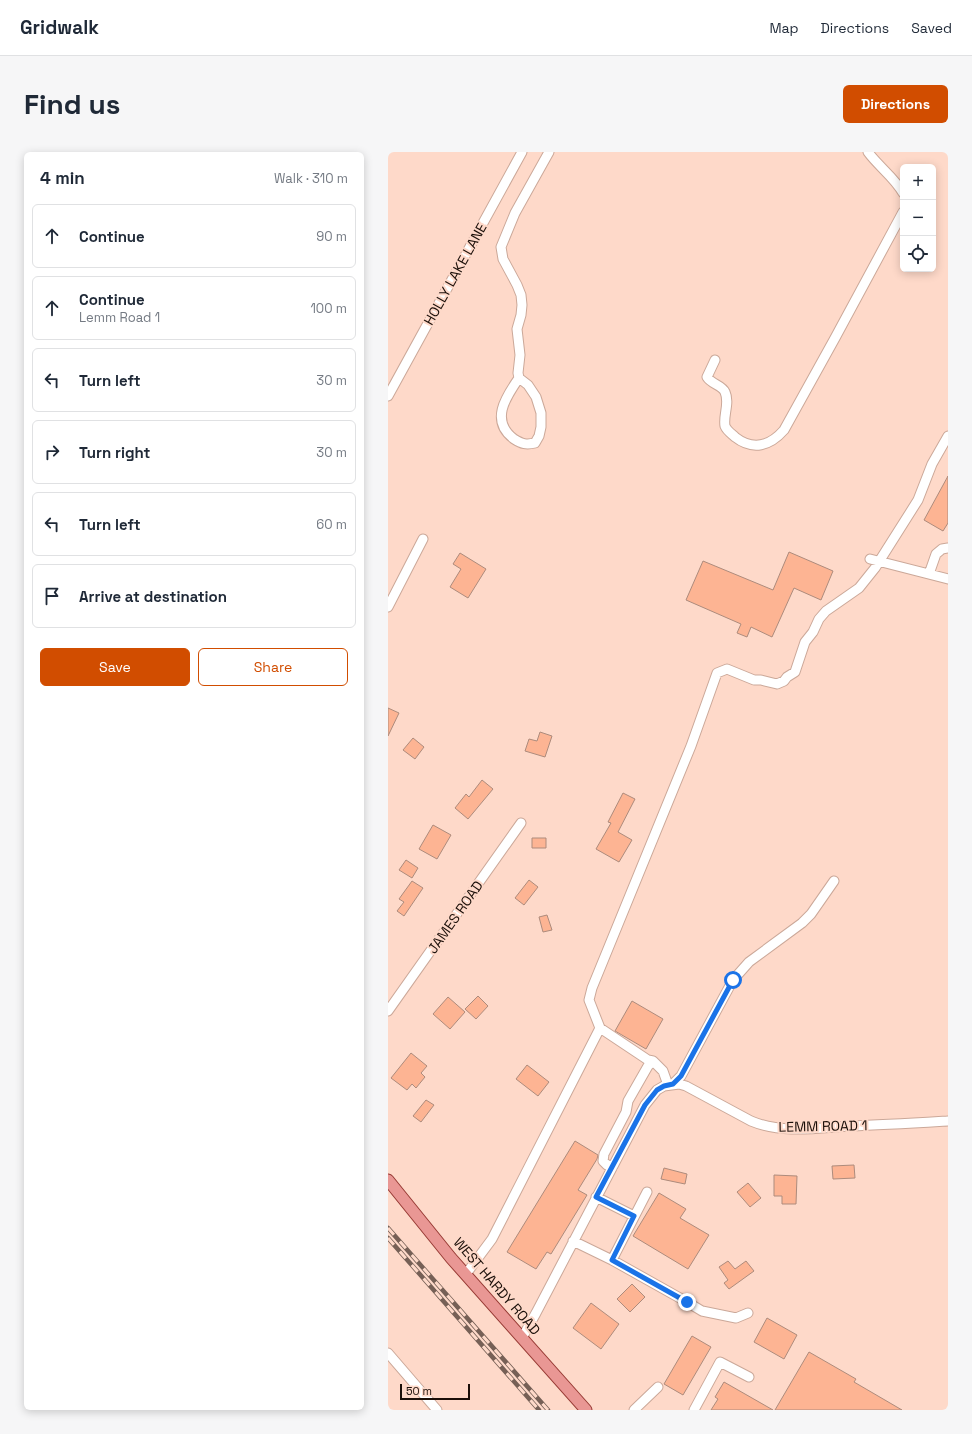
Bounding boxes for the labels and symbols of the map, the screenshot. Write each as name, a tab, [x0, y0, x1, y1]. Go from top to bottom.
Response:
street label: HOLLY LAKE LANE	[419, 220, 491, 328]
street label: JAMES ROAD	[423, 877, 487, 957]
route start	[724, 971, 742, 989]
street label: LEMM ROAD 1	[778, 1116, 868, 1136]
street label: WEST HARDY ROAD	[450, 1233, 544, 1339]
route end	[678, 1293, 696, 1311]
scale bar	[400, 1382, 470, 1401]

